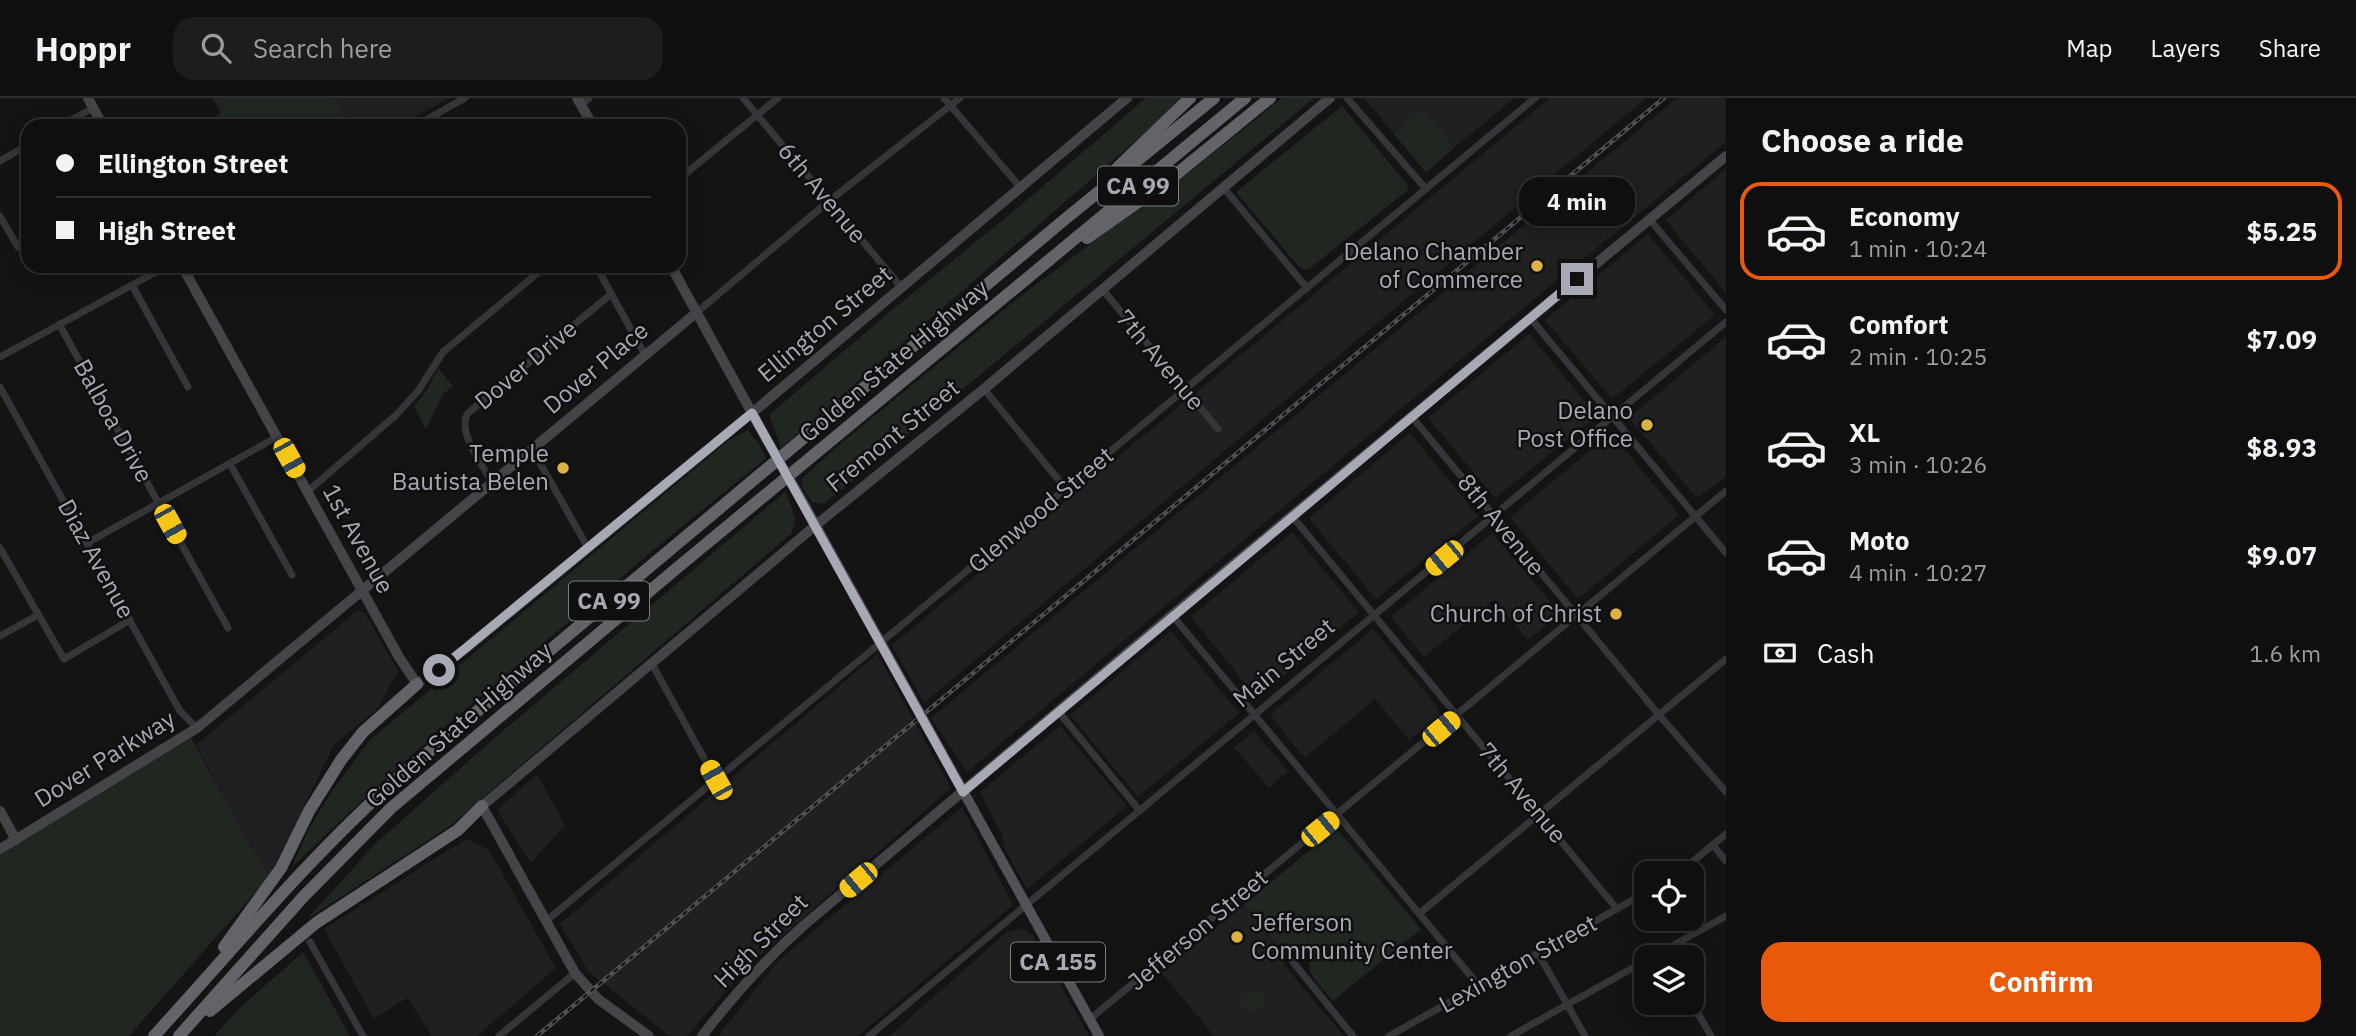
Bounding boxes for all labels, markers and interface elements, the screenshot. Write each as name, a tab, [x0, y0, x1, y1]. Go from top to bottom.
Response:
search box	[173, 17, 663, 80]
text: Hoppr	[35, 27, 131, 70]
icon: search	[197, 29, 235, 67]
text: Search here	[253, 31, 392, 65]
text: Map	[2066, 32, 2113, 64]
text: Layers	[2151, 32, 2221, 64]
text: Share	[2259, 32, 2321, 64]
text: Choose a ride	[1761, 119, 1964, 161]
street label: 6th Avenue	[771, 135, 874, 249]
text: Ellington Street	[98, 146, 288, 180]
road number: CA 99	[1098, 166, 1178, 206]
callout: 4 min	[1519, 178, 1635, 226]
text: 4 min	[1547, 186, 1607, 216]
text: Economy	[1849, 199, 1960, 233]
icon: car	[1765, 200, 1828, 263]
text: High Street	[98, 213, 236, 247]
text: $5.25	[2247, 214, 2317, 248]
text: 1 min · 10:24	[1849, 233, 1987, 263]
place label: Delano Chamber of Commerce	[1343, 235, 1523, 295]
street label: Ellington Street	[750, 258, 898, 389]
marker: Delano Chamber of Commerce	[1529, 258, 1545, 274]
route end	[1561, 263, 1593, 295]
street label: Golden State Highway	[792, 272, 995, 449]
street label: 7th Avenue	[1109, 302, 1212, 416]
text: Comfort	[1849, 307, 1948, 341]
icon: car	[1765, 308, 1828, 371]
street label: Dover Drive	[467, 312, 583, 416]
street label: Dover Place	[536, 314, 655, 421]
text: $7.09	[2247, 322, 2317, 356]
text: 2 min · 10:25	[1849, 341, 1987, 371]
street label: Balboa Drive	[67, 353, 161, 488]
street label: Fremont Street	[819, 372, 966, 499]
place label: Delano Post Office	[1516, 394, 1633, 454]
text: XL	[1849, 415, 1880, 449]
icon: car	[1765, 416, 1828, 479]
marker: Delano Post Office	[1639, 417, 1655, 433]
text: $8.93	[2247, 430, 2317, 464]
car	[270, 435, 309, 481]
place label: Temple Bautista Belen	[392, 437, 549, 497]
street label: Glenwood Street	[961, 439, 1120, 580]
text: 3 min · 10:26	[1849, 449, 1987, 479]
marker: Temple Bautista Belen	[555, 460, 571, 476]
street label: 8th Avenue	[1451, 467, 1553, 582]
street label: 1st Avenue	[316, 478, 402, 599]
street label: Diaz Avenue	[51, 493, 143, 624]
car	[151, 501, 190, 547]
text: Moto	[1849, 523, 1909, 557]
icon: car	[1765, 524, 1828, 587]
car	[1422, 536, 1467, 580]
text: $9.07	[2247, 538, 2317, 572]
text: 4 min · 10:27	[1849, 557, 1987, 587]
road number: CA 99	[569, 582, 649, 621]
place label: Church of Christ	[1430, 597, 1602, 629]
marker: Church of Christ	[1608, 606, 1624, 622]
street label: Main Street	[1226, 610, 1341, 714]
street label: Golden State Highway	[358, 634, 558, 814]
icon: cash	[1761, 634, 1799, 672]
text: Cash	[1817, 636, 1874, 670]
text: 1.6 km	[2250, 638, 2321, 668]
route start	[423, 654, 455, 686]
street label: Dover Parkway	[28, 702, 181, 814]
car	[1419, 707, 1464, 751]
street label: 7th Avenue	[1471, 735, 1574, 849]
car	[697, 757, 736, 803]
car	[1298, 808, 1343, 850]
car	[836, 858, 881, 902]
street label: Jefferson Street	[1121, 861, 1274, 997]
map controls	[1634, 861, 1704, 1015]
button: locate	[1634, 861, 1704, 931]
street label: High Street	[706, 886, 814, 994]
place label: Jefferson Community Center	[1251, 906, 1453, 966]
street label: Lexington Street	[1433, 906, 1602, 1020]
marker: Jefferson Community Center	[1229, 929, 1245, 945]
road number: CA 155	[1011, 942, 1105, 982]
button: Confirm	[1761, 942, 2321, 1022]
button: layers	[1634, 945, 1704, 1015]

